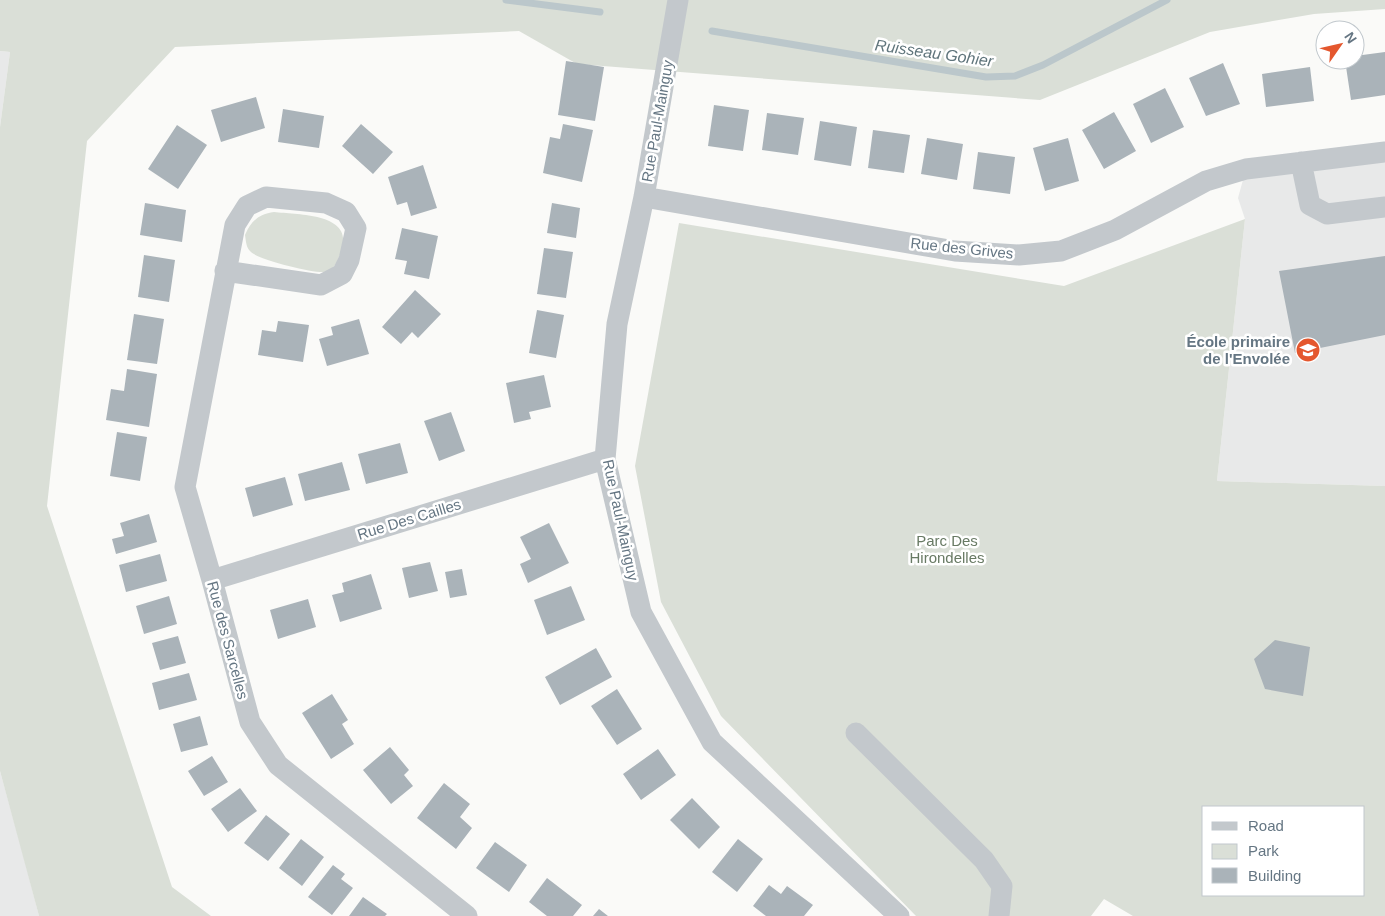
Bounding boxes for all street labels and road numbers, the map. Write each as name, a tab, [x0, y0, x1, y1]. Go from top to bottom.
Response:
street label: Rue Paul-Mainguy	[638, 58, 676, 183]
street label: Rue des Grives	[910, 234, 1014, 262]
street label: Rue Paul-Mainguy	[600, 458, 642, 583]
street label: Rue Des Cailles	[355, 495, 463, 543]
street label: Rue des Sarcelles	[204, 579, 252, 701]

